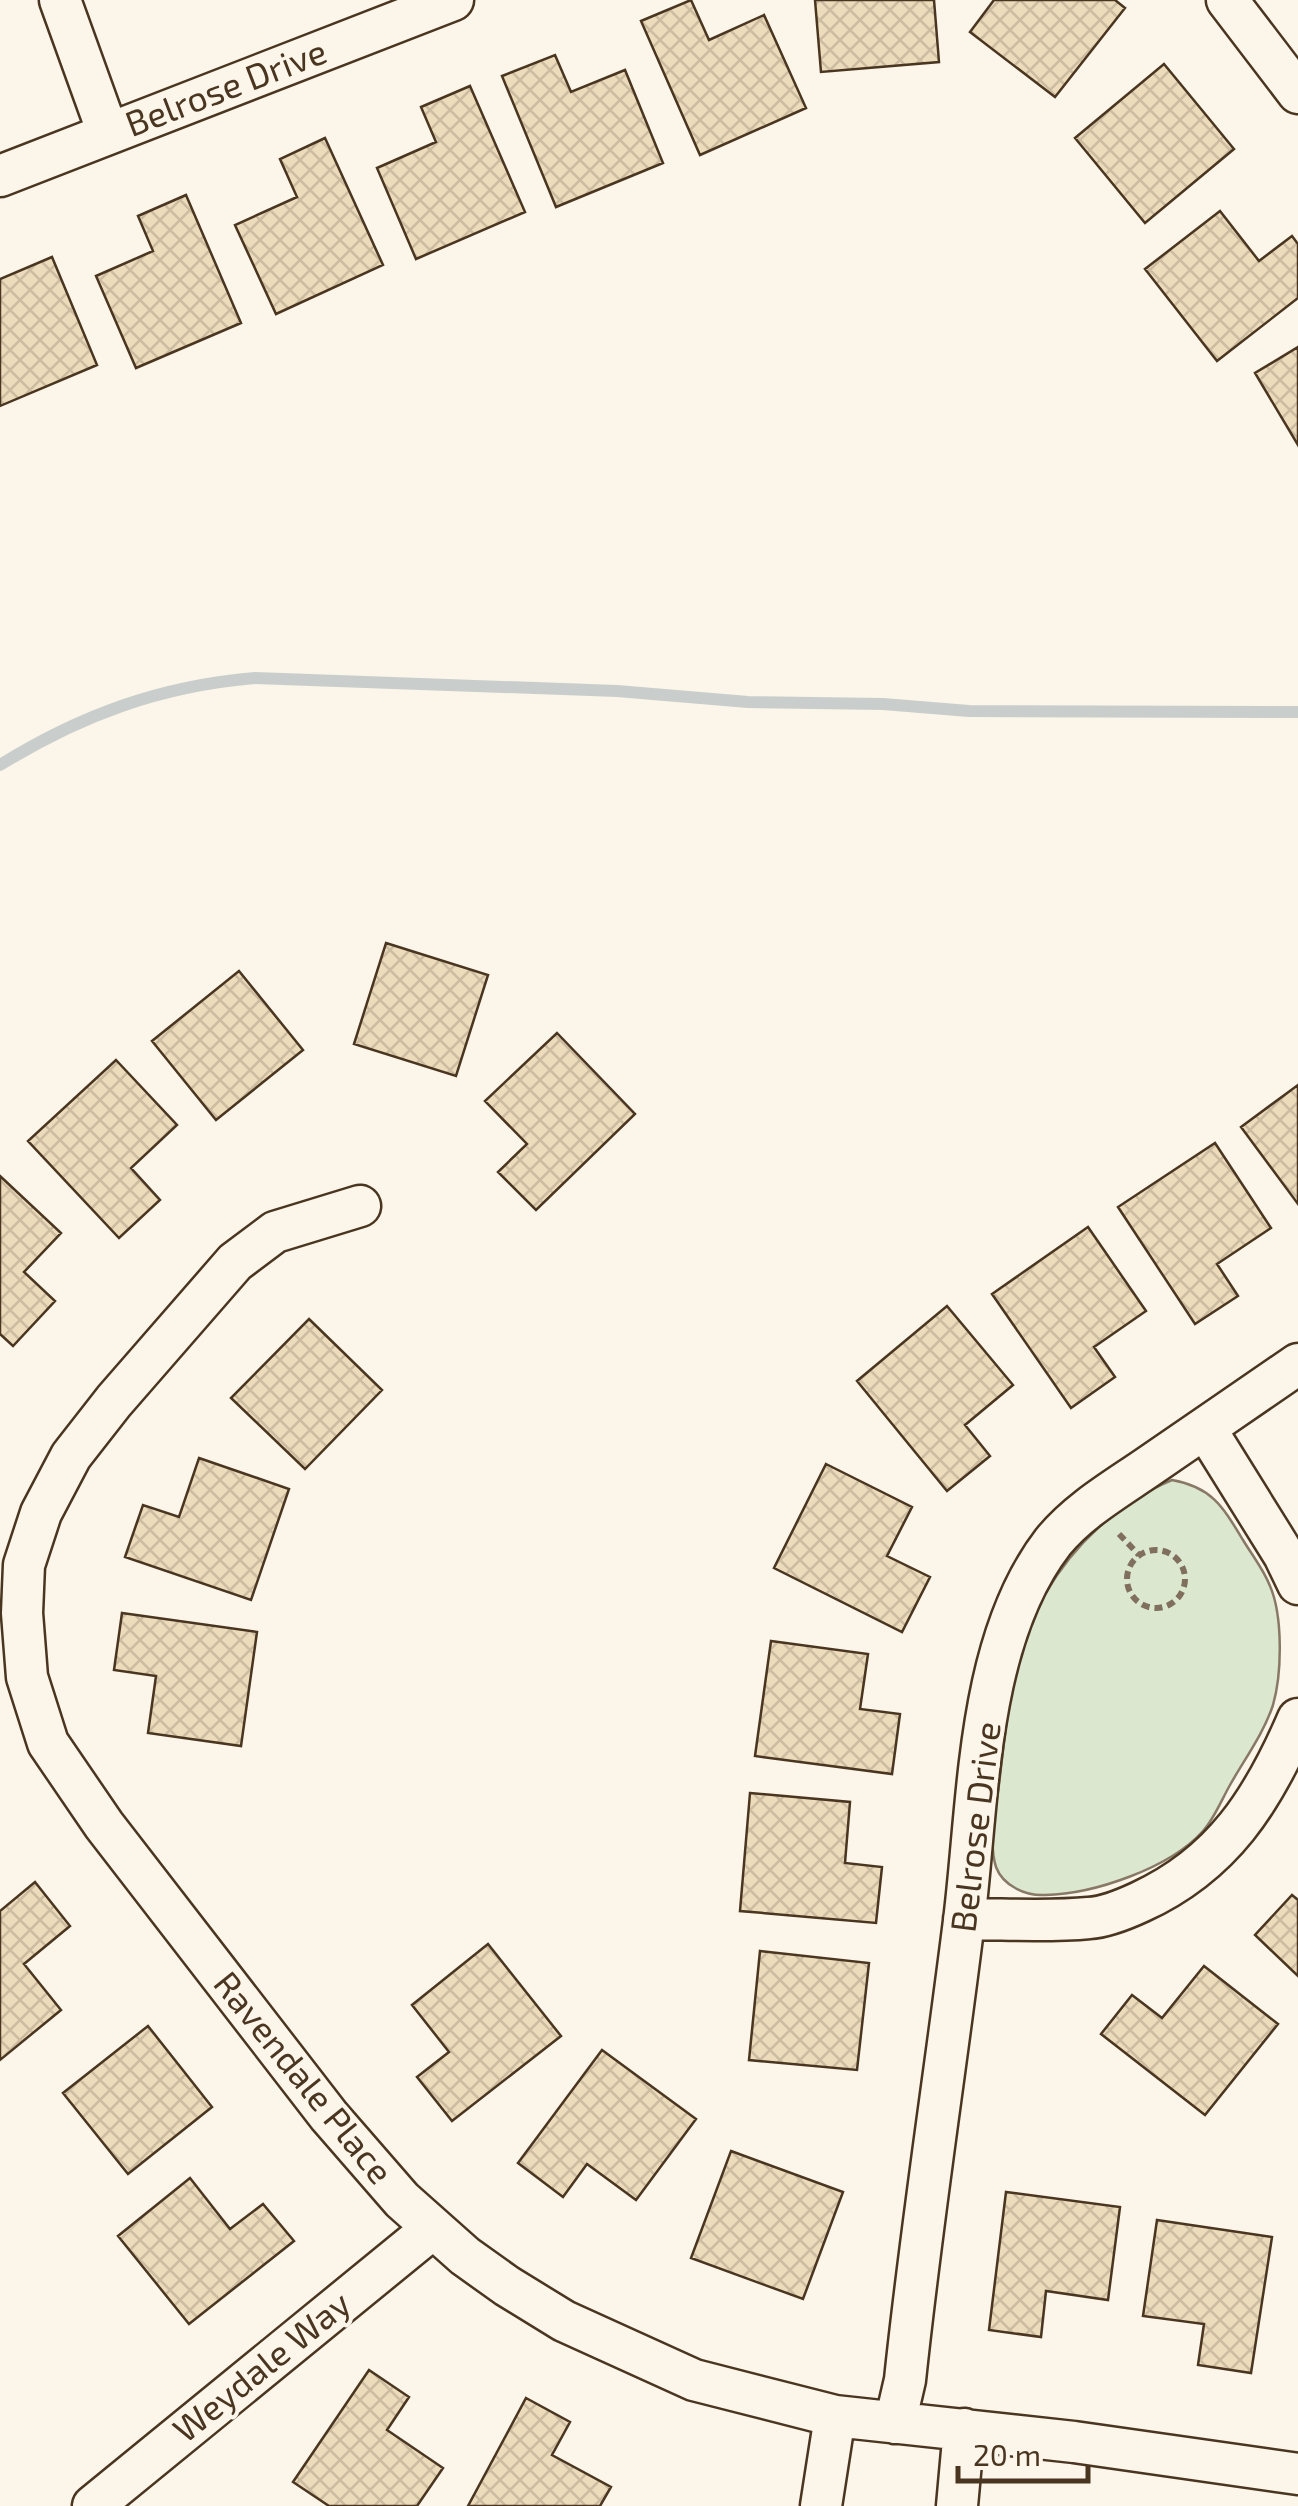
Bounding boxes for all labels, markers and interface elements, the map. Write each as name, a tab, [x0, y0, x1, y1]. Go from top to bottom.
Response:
street label: Belrose Drive	[119, 29, 332, 144]
street label: Belrose Drive	[940, 1719, 1008, 1934]
street label: Ravendale Place	[206, 1962, 403, 2191]
street label: Weydale Way	[164, 2281, 358, 2450]
scale bar	[958, 2421, 1088, 2483]
text: 20 m	[973, 2436, 1041, 2472]

